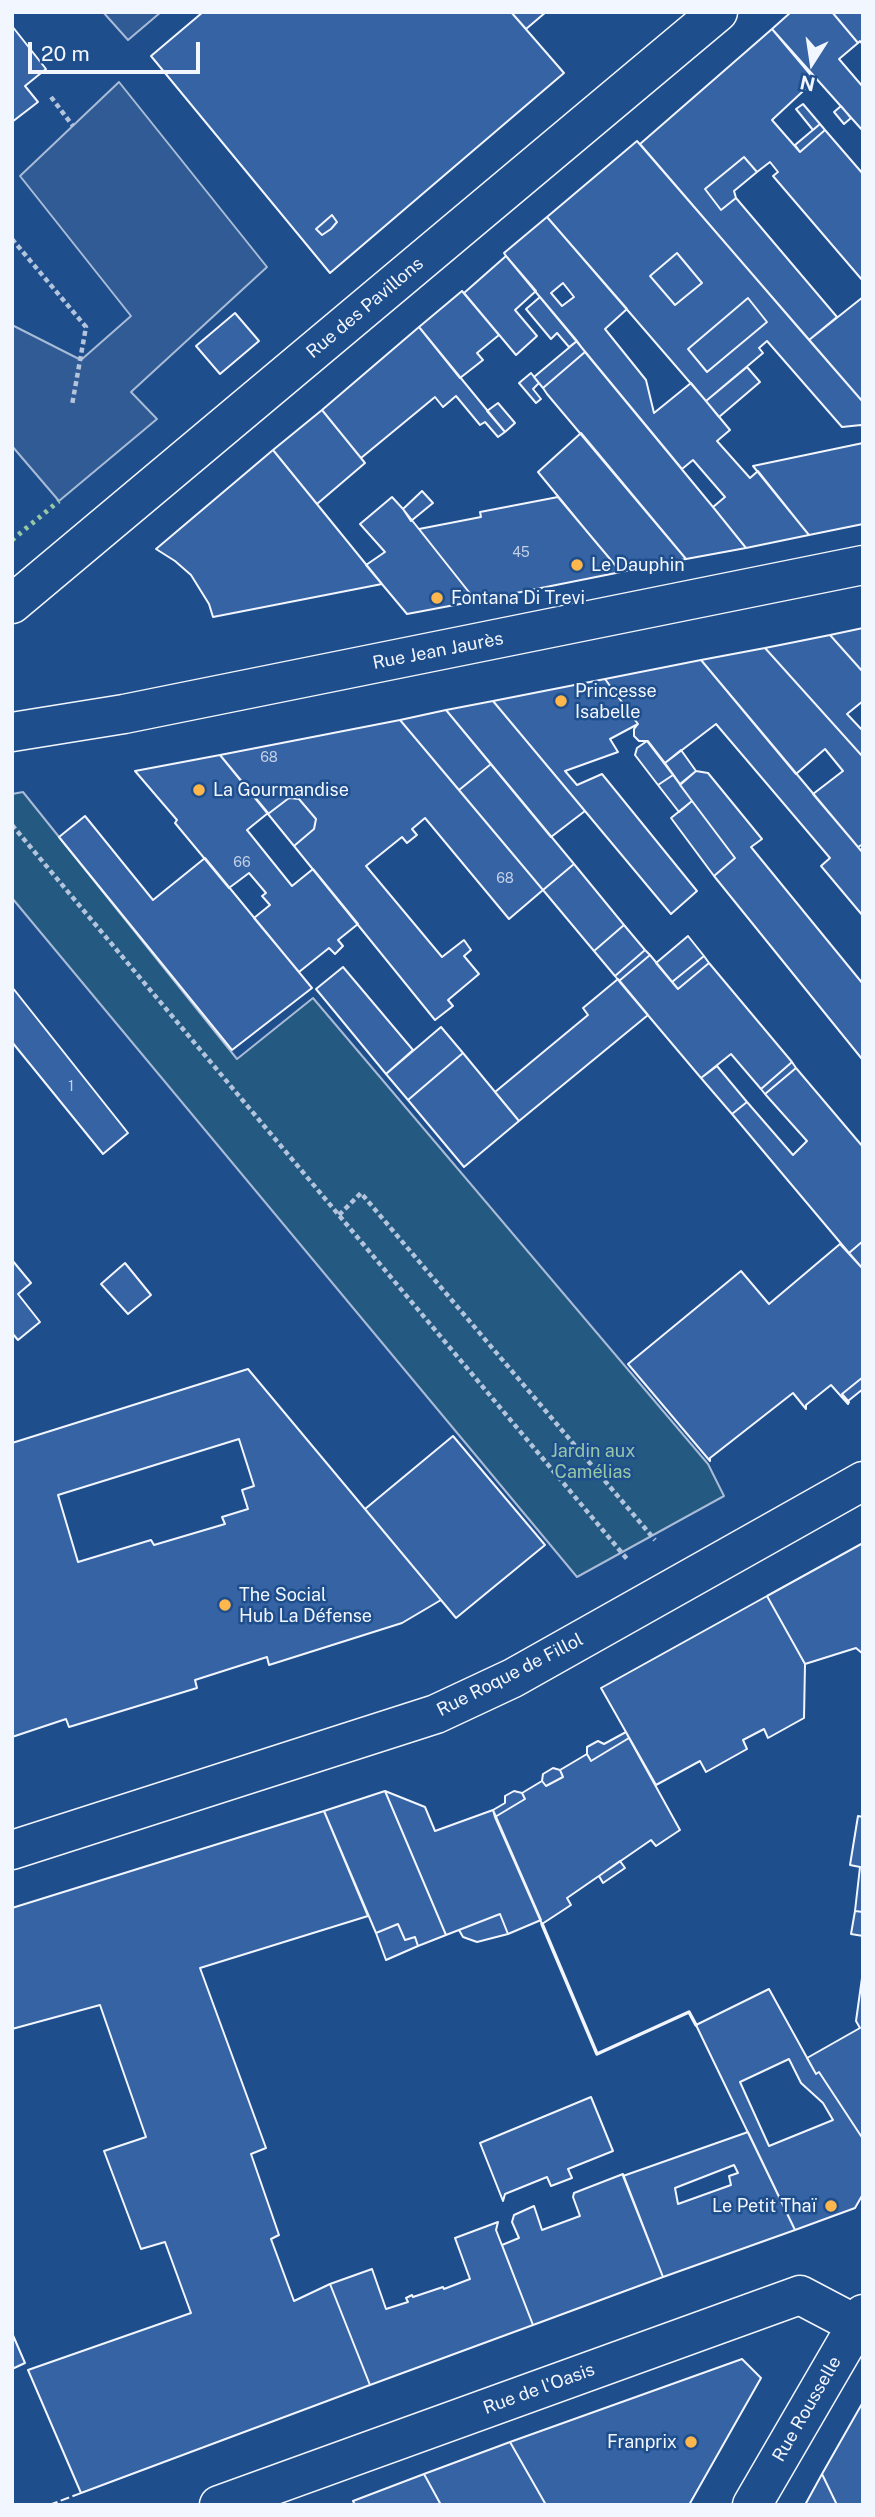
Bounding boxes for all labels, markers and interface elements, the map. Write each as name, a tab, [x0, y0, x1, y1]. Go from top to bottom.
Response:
scale bar	[32, 28, 203, 72]
north arrow	[777, 28, 847, 98]
text: 20 m	[41, 41, 90, 66]
text: N	[798, 71, 817, 96]
street label: Rue des Pavillons	[302, 253, 428, 363]
house number: 45	[512, 545, 530, 561]
place label: Le Dauphin	[591, 554, 685, 576]
marker: Le Dauphin	[569, 557, 585, 573]
place label: Fontana Di Trevi	[451, 587, 585, 609]
marker: Fontana Di Trevi	[429, 590, 445, 606]
street label: Rue Jean Jaurès	[371, 628, 505, 674]
place label: Princesse Isabelle	[575, 680, 657, 722]
marker: Princesse Isabelle	[553, 693, 569, 709]
house number: 68	[260, 750, 278, 766]
place label: La Gourmandise	[213, 779, 349, 801]
marker: La Gourmandise	[191, 782, 207, 798]
house number: 66	[233, 855, 251, 871]
house number: 68	[496, 871, 514, 887]
house number: 1	[68, 1079, 74, 1095]
park label: Jardin aux Camélias	[551, 1440, 635, 1482]
place label: The Social Hub La Défense	[239, 1584, 372, 1626]
marker: The Social Hub La Défense	[217, 1597, 233, 1613]
street label: Rue Roque de Fillol	[433, 1629, 587, 1721]
place label: Le Petit Thaï	[712, 2195, 817, 2217]
marker: Le Petit Thaï	[823, 2198, 839, 2214]
street label: Rue Rousselle	[768, 2352, 846, 2466]
street label: Rue de l'Oasis	[480, 2359, 598, 2419]
place label: Franprix	[607, 2431, 677, 2453]
marker: Franprix	[683, 2434, 699, 2450]

